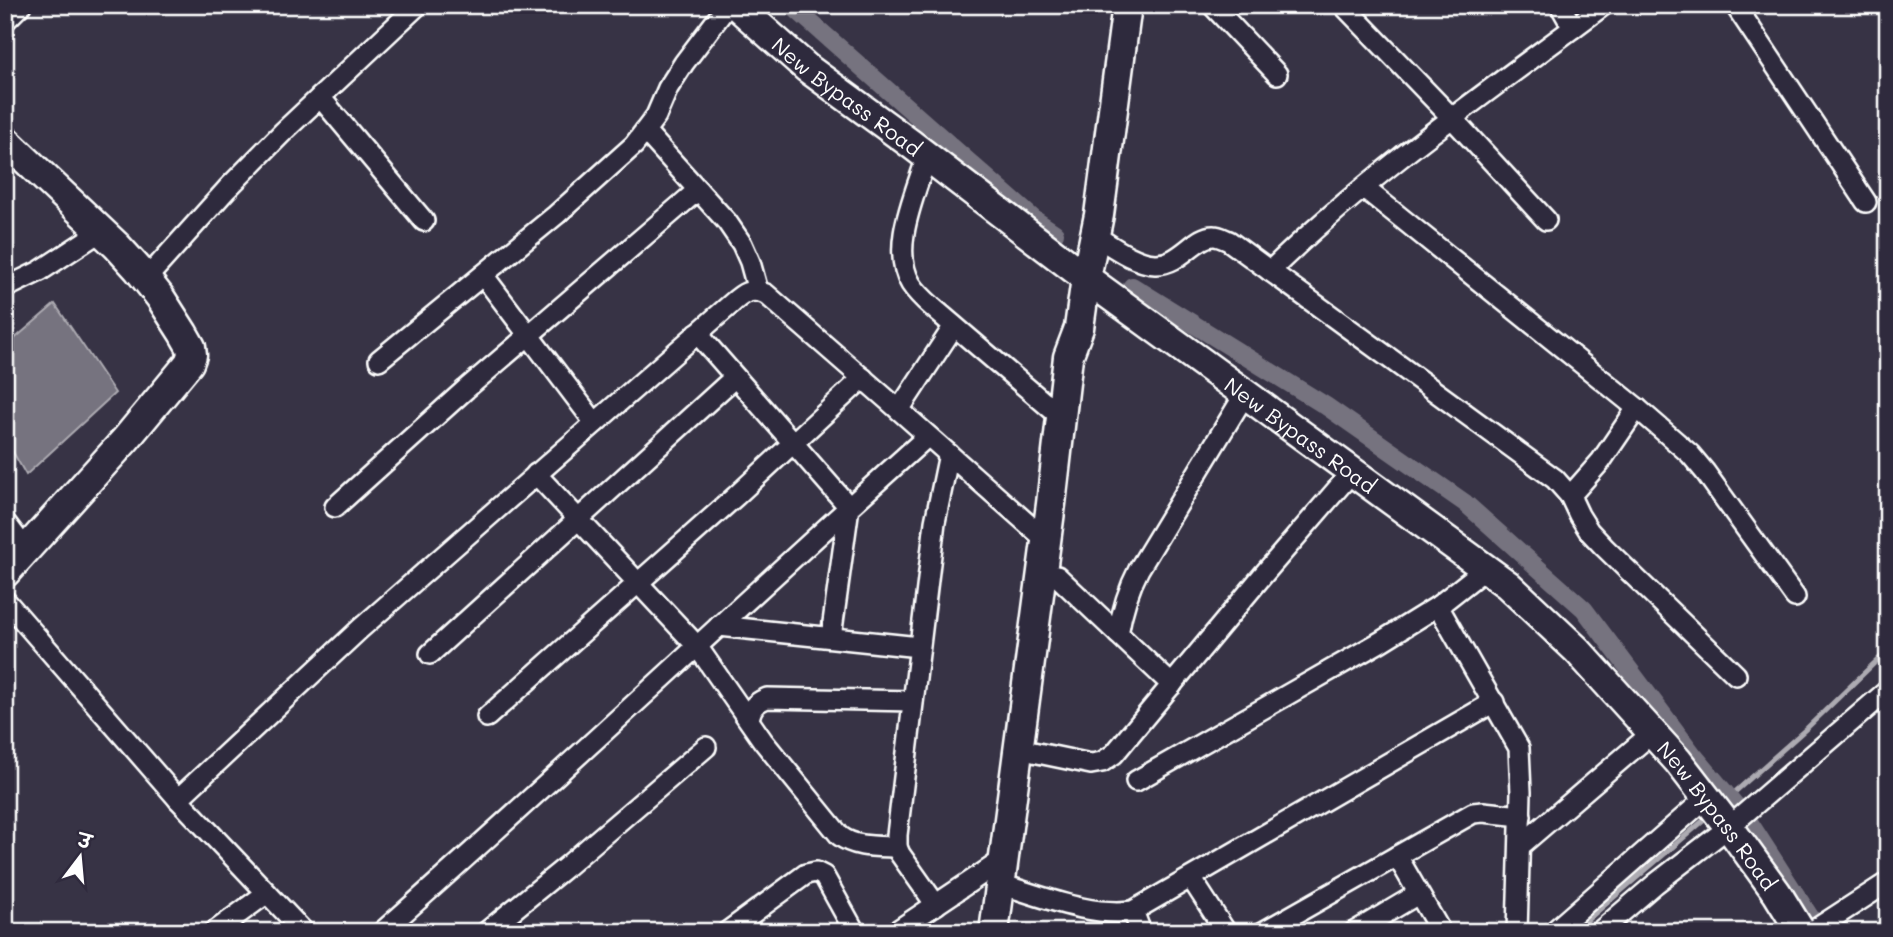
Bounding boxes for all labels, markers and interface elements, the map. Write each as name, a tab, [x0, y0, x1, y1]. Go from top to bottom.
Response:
street label: New Bypass Road	[767, 30, 928, 161]
street label: New Bypass Road	[1220, 370, 1382, 499]
street label: New Bypass Road	[1652, 735, 1784, 895]
north arrow	[46, 822, 116, 892]
text: उ	[73, 826, 97, 855]

